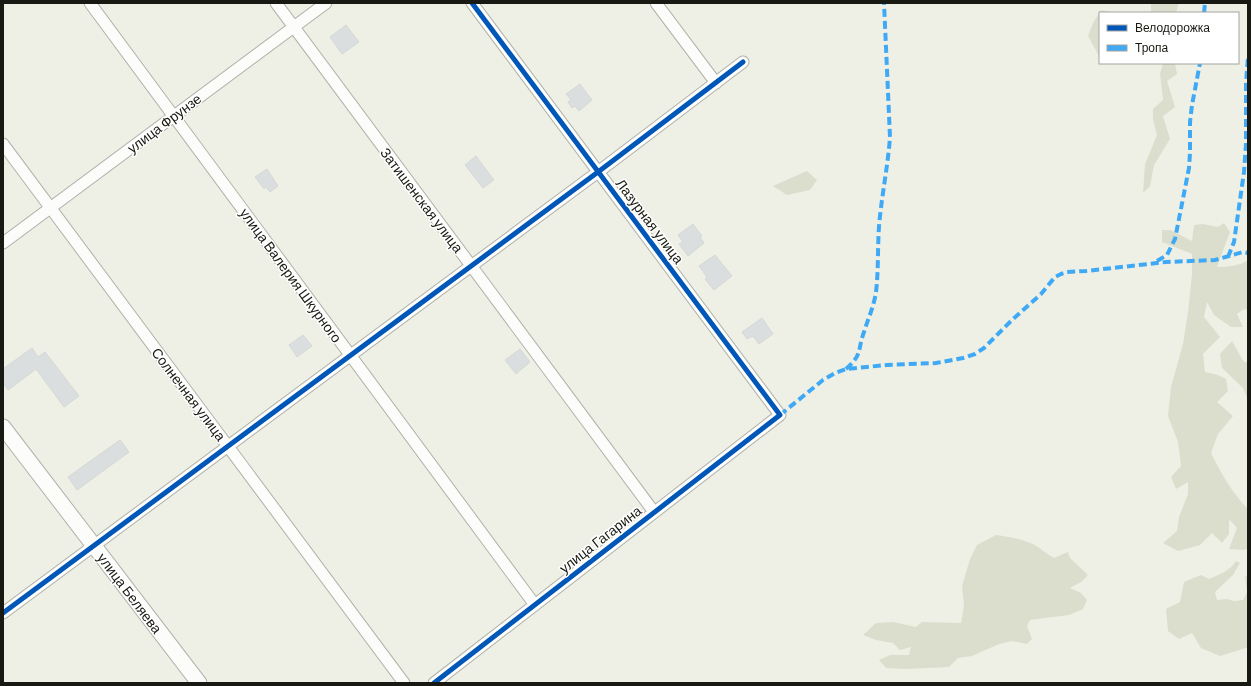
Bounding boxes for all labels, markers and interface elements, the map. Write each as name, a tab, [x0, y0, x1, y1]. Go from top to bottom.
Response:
legend	[1099, 12, 1239, 64]
text: Велодорожка	[1135, 20, 1210, 35]
text: Тропа	[1135, 40, 1169, 55]
street label: улица Фрунзе	[124, 90, 205, 156]
street label: Затишенская улица	[377, 144, 467, 256]
street label: Лазурная улица	[612, 175, 688, 267]
street label: улица Валерия Шкурного	[236, 204, 346, 346]
street label: Солнечная улица	[148, 344, 230, 444]
street label: улица Гагарина	[556, 502, 645, 576]
street label: улица Беляева	[94, 549, 166, 637]

